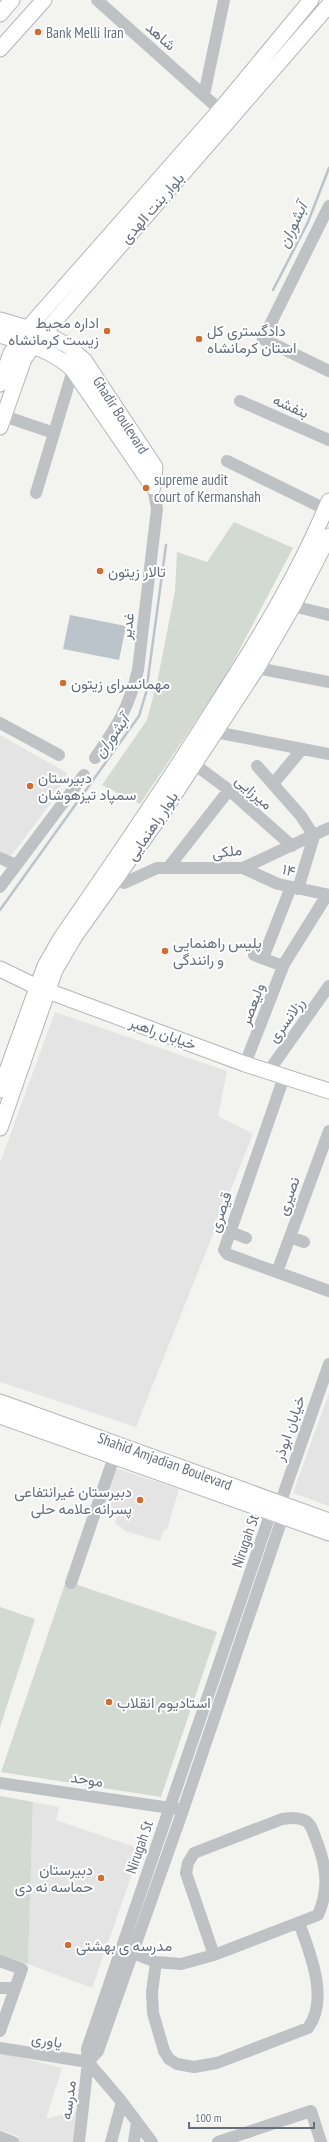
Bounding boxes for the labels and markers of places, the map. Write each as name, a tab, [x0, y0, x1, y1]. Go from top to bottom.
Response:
place label: Bank Melli Iran	[46, 23, 124, 42]
marker: Bank Melli Iran	[33, 27, 43, 37]
place label: اداره محیط زیست کرمانشاه	[8, 313, 99, 349]
place label: دادگستری کل استان کرمانشاه	[207, 321, 296, 357]
marker: اداره محیط زیست کرمانشاه	[102, 326, 112, 336]
marker: دادگستری کل استان کرمانشاه	[194, 334, 204, 344]
place label: supreme audit court of Kermanshah	[154, 470, 261, 506]
marker: supreme audit court of Kermanshah	[141, 483, 151, 493]
place label: تالار زیتون	[108, 562, 166, 581]
marker: تالار زیتون	[95, 566, 105, 576]
place label: مهمانسرای زیتون	[71, 674, 170, 694]
marker: مهمانسرای زیتون	[58, 678, 68, 688]
place label: دبیرستان سمپاد تیزهوشان	[38, 768, 137, 805]
marker: دبیرستان سمپاد تیزهوشان	[25, 781, 35, 791]
place label: پلیس راهنمایی و رانندگی	[173, 933, 262, 970]
marker: پلیس راهنمایی و رانندگی	[160, 946, 170, 956]
place label: دبیرستان غیرانتفاعی پسرانه علامه حلی	[14, 1482, 132, 1519]
marker: دبیرستان غیرانتفاعی پسرانه علامه حلی	[135, 1495, 145, 1505]
place label: استادیوم انقلاب	[117, 1693, 211, 1713]
marker: استادیوم انقلاب	[104, 1697, 114, 1707]
place label: دبیرستان حماسه نه دی	[15, 1860, 93, 1897]
marker: دبیرستان حماسه نه دی	[96, 1873, 106, 1883]
place label: مدرسه ی بهشتی	[76, 1936, 172, 1956]
marker: مدرسه ی بهشتی	[63, 1940, 73, 1950]

